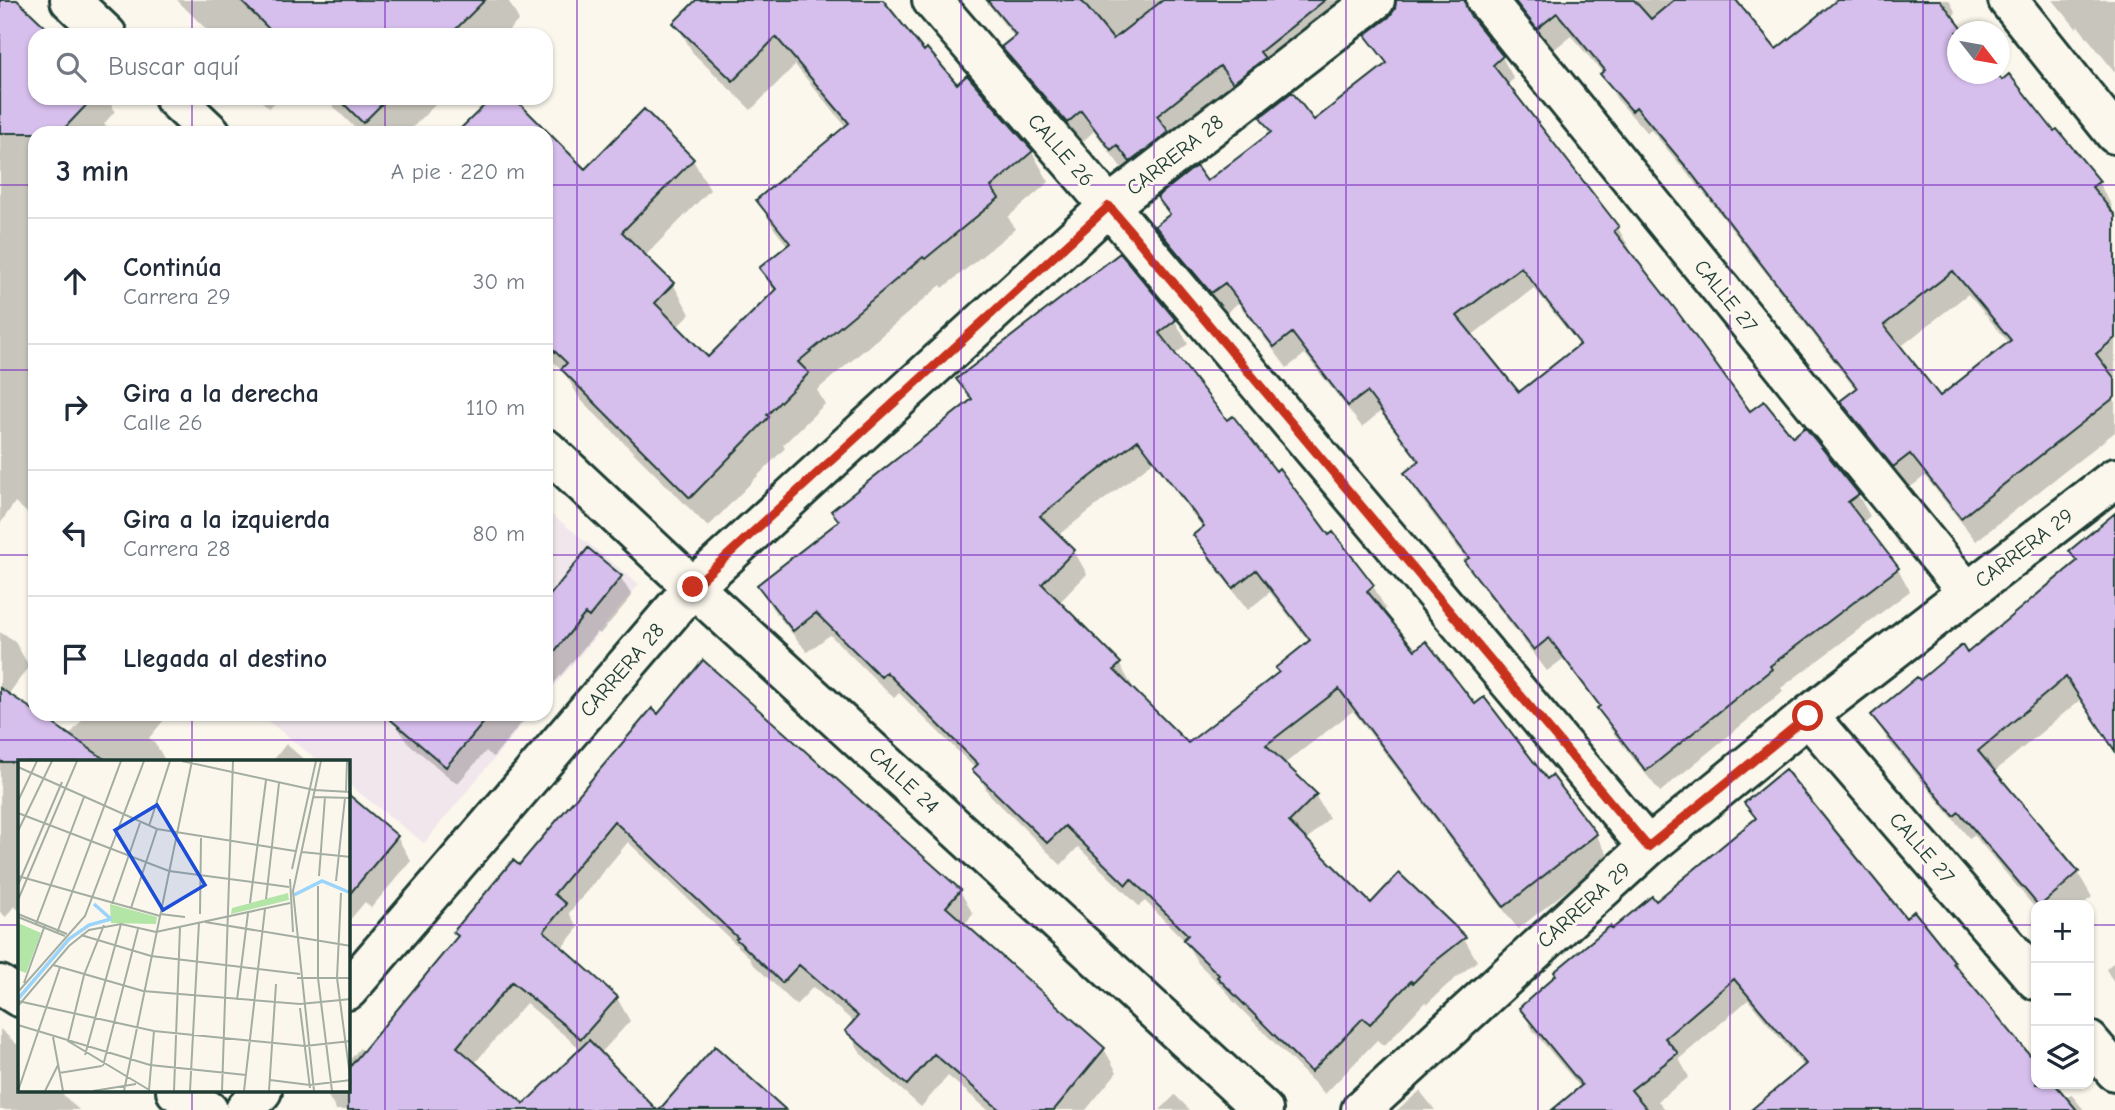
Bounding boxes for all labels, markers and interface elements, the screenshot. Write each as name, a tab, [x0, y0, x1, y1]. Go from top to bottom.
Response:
north arrow	[1947, 21, 2010, 84]
search box	[28, 28, 553, 105]
icon: search	[52, 48, 90, 86]
text: Buscar aquí	[108, 52, 239, 82]
street label: CALLE 26	[1023, 109, 1099, 191]
street label: CARRERA 28	[1122, 110, 1228, 200]
text: 3 min	[56, 154, 129, 189]
text: A pie · 220 m	[391, 158, 525, 185]
text: Continúa	[123, 253, 222, 283]
street label: CALLE 27	[1689, 255, 1763, 337]
icon: ahead	[56, 262, 94, 300]
text: 30 m	[473, 268, 525, 295]
text: Carrera 29	[123, 283, 231, 310]
text: Gira a la derecha	[123, 379, 319, 409]
icon: right	[56, 388, 94, 426]
text: 110 m	[466, 394, 525, 421]
text: Calle 26	[123, 409, 203, 436]
street label: CARRERA 29	[1970, 503, 2078, 593]
text: Gira a la izquierda	[123, 505, 330, 535]
icon: left	[56, 514, 94, 552]
text: 80 m	[472, 520, 525, 547]
text: Carrera 28	[123, 535, 230, 562]
route end	[677, 571, 708, 602]
street label: CARRERA 28	[575, 618, 669, 722]
icon: arrive	[56, 640, 94, 678]
text: Llegada al destino	[123, 644, 327, 674]
route start	[1792, 700, 1823, 731]
street label: CALLE 24	[864, 742, 944, 818]
inset map	[18, 760, 350, 1092]
street label: CALLE 27	[1885, 807, 1960, 889]
street label: CARRERA 29	[1533, 857, 1635, 953]
map controls	[2031, 900, 2094, 1089]
button: +	[2031, 900, 2094, 963]
button: −	[2031, 963, 2094, 1026]
button: layers	[2031, 1026, 2094, 1089]

